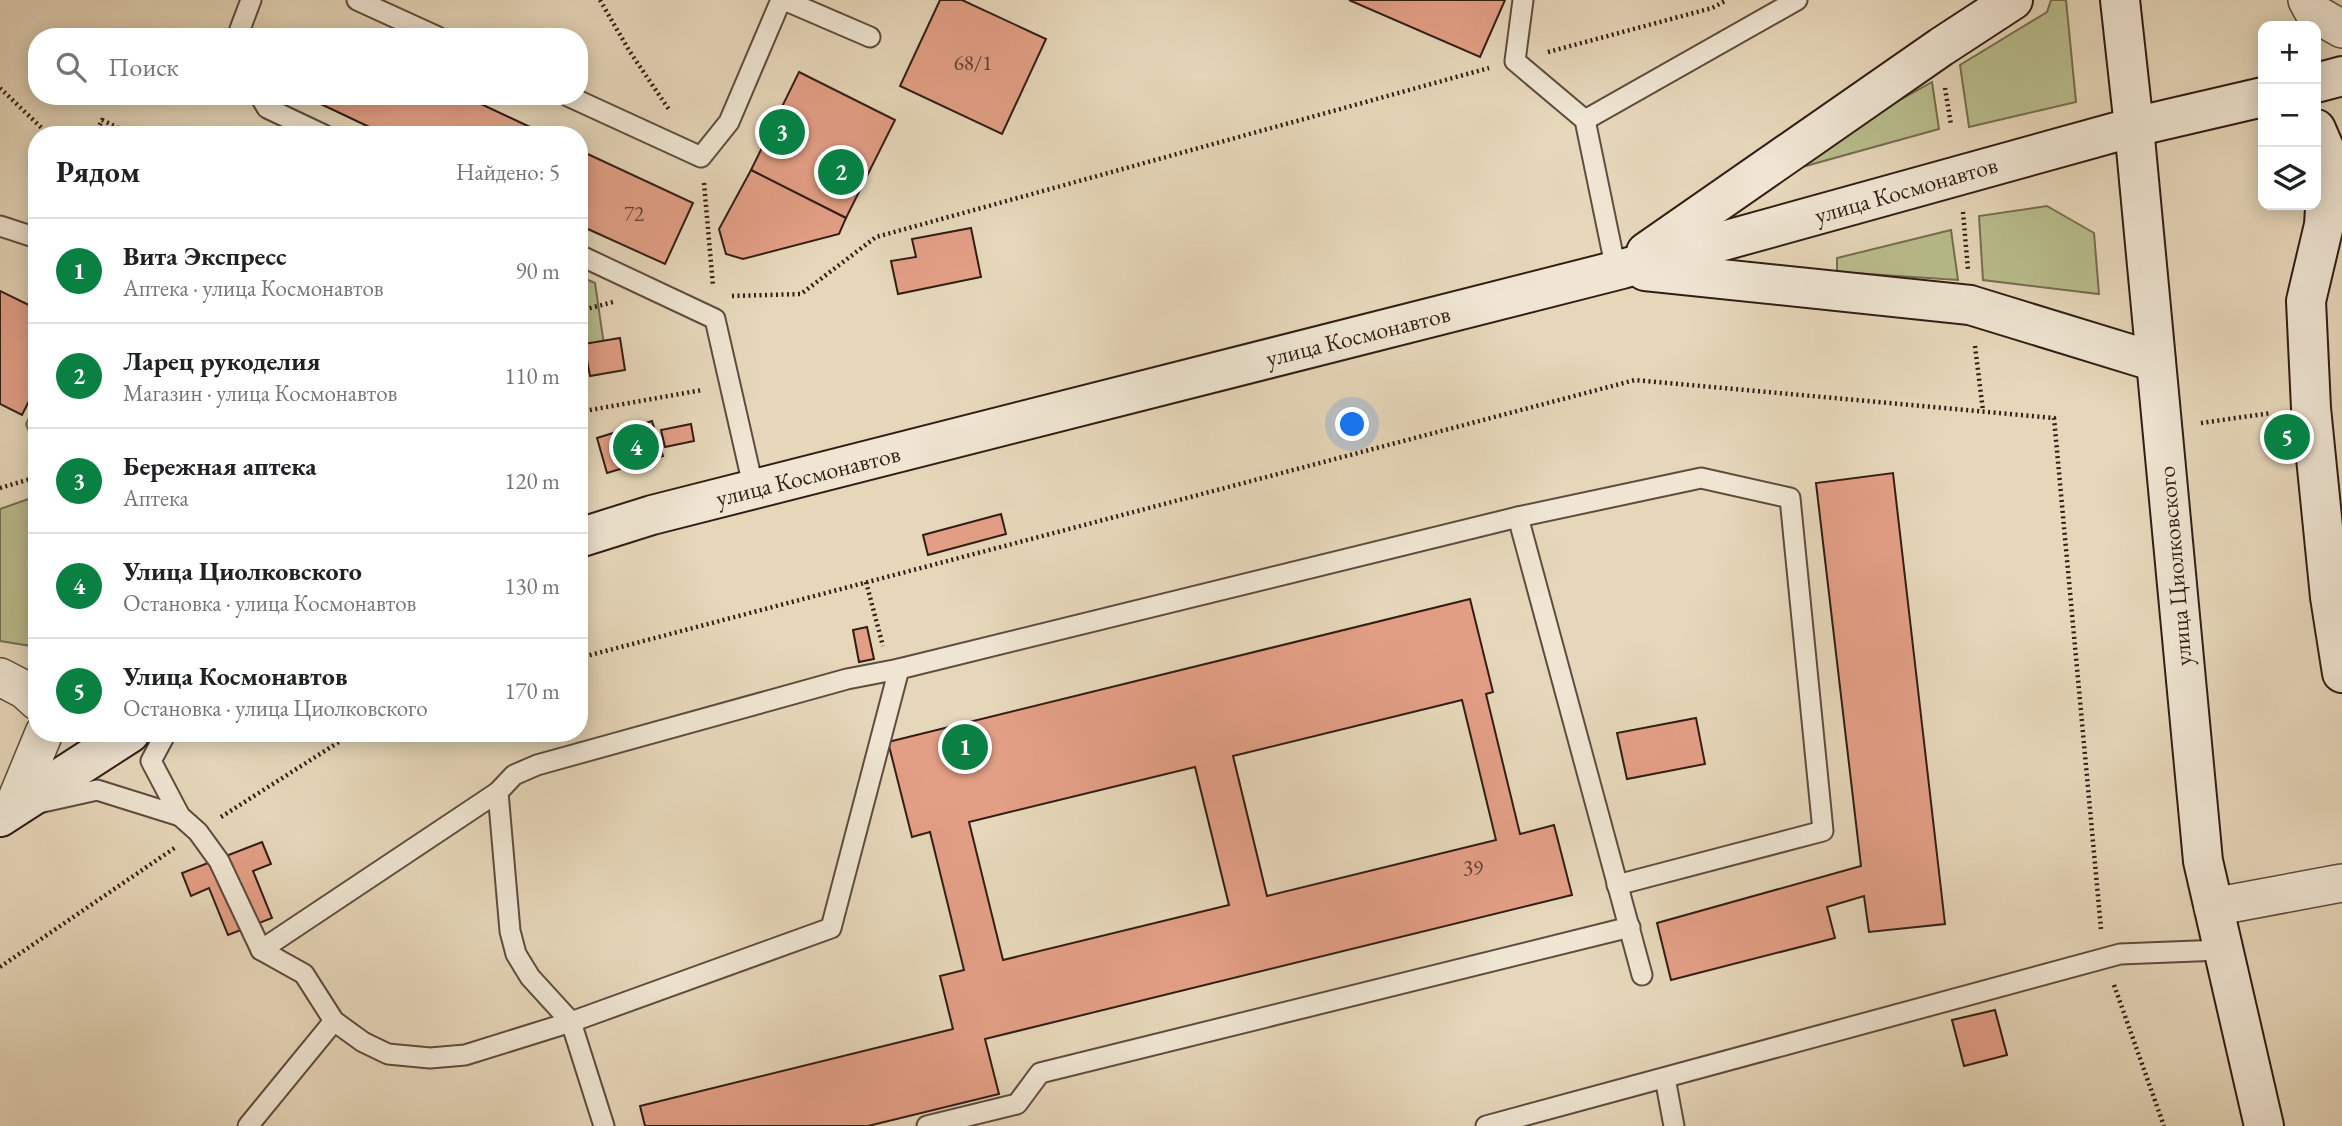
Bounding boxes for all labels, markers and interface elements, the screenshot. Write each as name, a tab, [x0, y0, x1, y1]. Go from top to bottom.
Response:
map controls	[2258, 21, 2321, 210]
button: +	[2258, 21, 2321, 84]
search box	[28, 28, 588, 105]
icon: search	[52, 48, 90, 86]
house number: 68/1	[954, 49, 992, 76]
text: Поиск	[108, 50, 179, 84]
button: −	[2258, 84, 2321, 147]
pin: 3	[759, 106, 805, 158]
pin: 2	[818, 146, 864, 198]
button: layers	[2258, 147, 2321, 210]
street label: улица Космонавтов	[1811, 149, 2001, 230]
text: Рядом	[56, 152, 140, 191]
text: Найдено: 5	[456, 157, 560, 187]
house number: 72	[624, 200, 644, 227]
text: Вита Экспресс	[123, 239, 287, 273]
text: 1	[73, 256, 85, 286]
text: 90 m	[515, 256, 560, 286]
text: Аптека · улица Космонавтов	[123, 273, 384, 303]
street label: улица Космонавтов	[1262, 298, 1453, 373]
text: Ларец рукоделия	[123, 344, 320, 378]
text: 2	[73, 361, 85, 391]
text: 110 m	[504, 361, 560, 391]
text: Магазин · улица Космонавтов	[123, 378, 397, 408]
your location	[1335, 407, 1369, 441]
pin: 5	[2264, 411, 2310, 463]
pin: 4	[613, 421, 659, 473]
street label: улица Космонавтов	[712, 438, 903, 513]
text: Бережная аптека	[123, 449, 317, 483]
street label: улица Циолковского	[2150, 465, 2199, 667]
text: 3	[73, 466, 85, 496]
text: 120 m	[504, 466, 560, 496]
text: Аптека	[123, 483, 189, 513]
text: Улица Циолковского	[123, 554, 362, 588]
text: 4	[73, 571, 85, 601]
text: 130 m	[504, 571, 560, 601]
text: Остановка · улица Космонавтов	[123, 588, 416, 618]
text: Улица Космонавтов	[123, 659, 347, 693]
text: 5	[73, 676, 85, 706]
text: 170 m	[504, 676, 560, 706]
text: Остановка · улица Циолковского	[123, 693, 428, 723]
pin: 1	[942, 721, 988, 773]
house number: 39	[1463, 854, 1483, 881]

